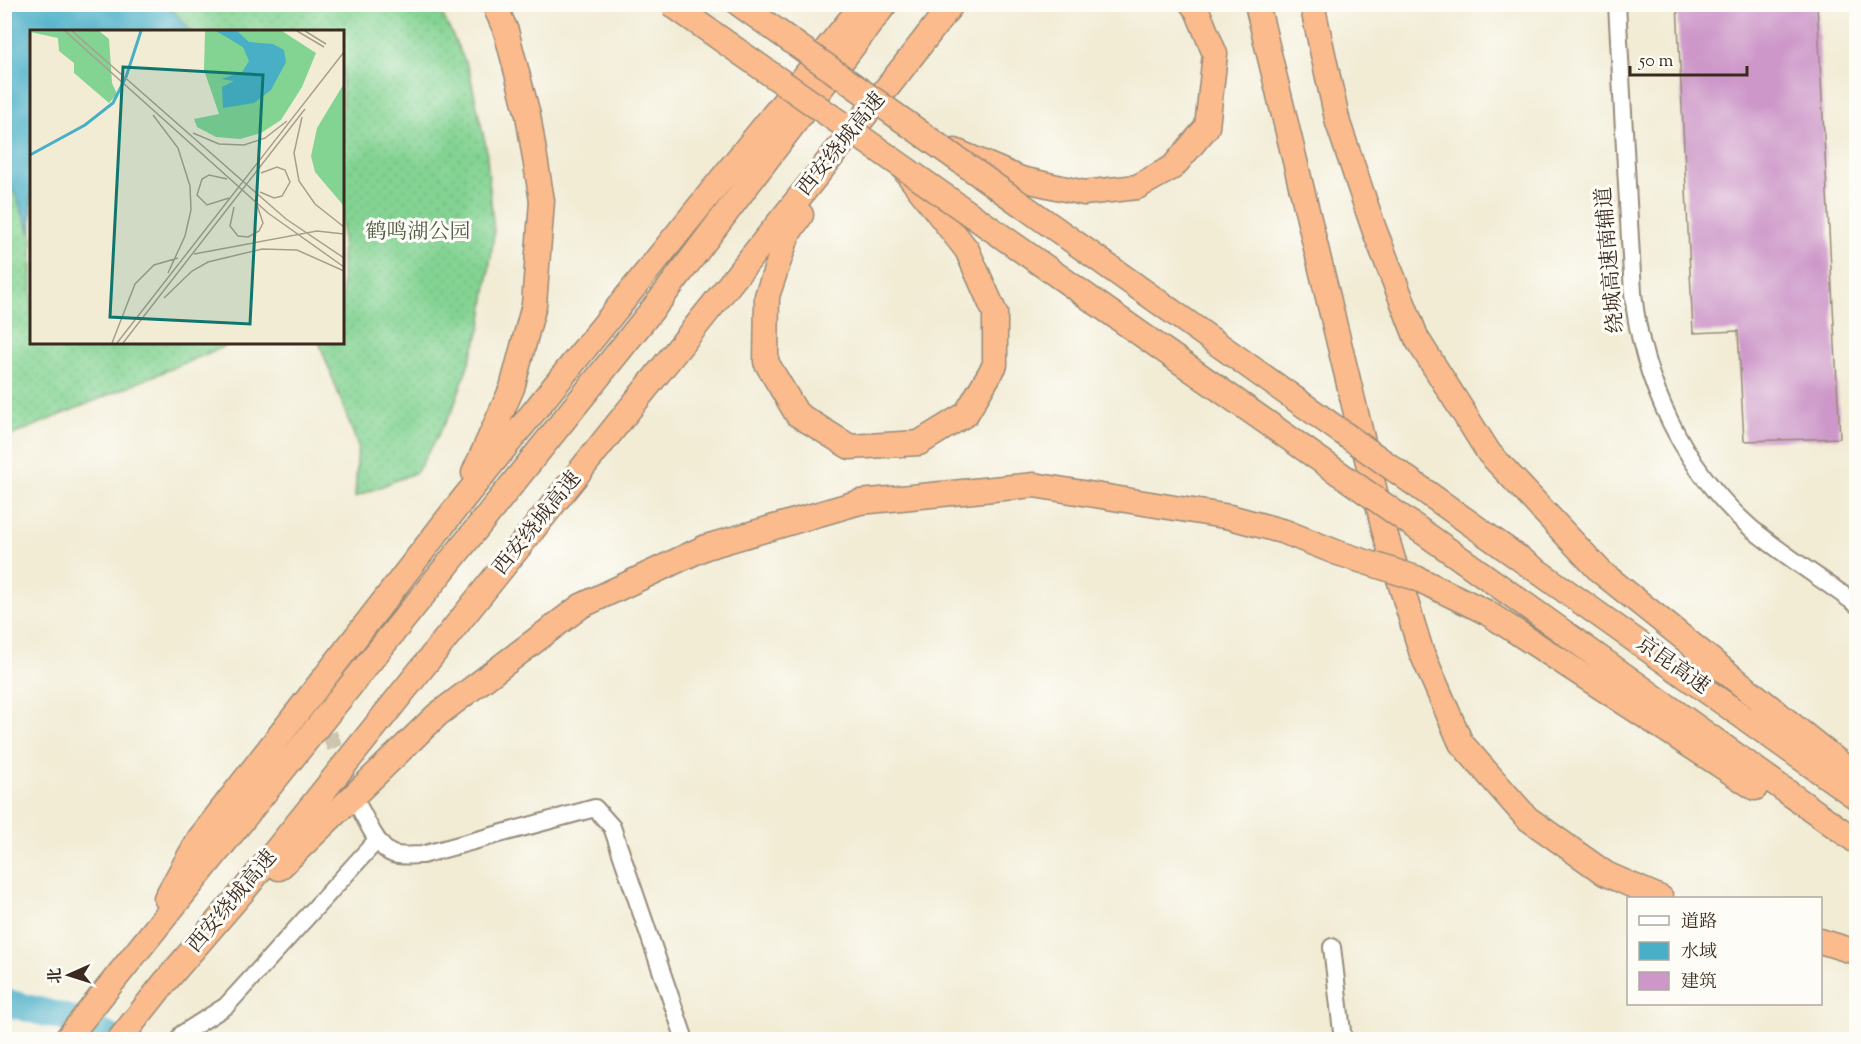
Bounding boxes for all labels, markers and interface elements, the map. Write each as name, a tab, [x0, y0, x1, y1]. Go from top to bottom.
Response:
inset map	[30, 30, 344, 344]
scale bar	[1630, 39, 1747, 77]
text: 50 m	[1638, 49, 1674, 75]
street label: 西安绕城高速	[791, 87, 893, 203]
street label: 绕城高速南辅道	[1590, 185, 1632, 335]
park label: 鹤鸣湖公园	[366, 218, 471, 248]
street label: 西安绕城高速	[487, 466, 589, 582]
street label: 京昆高速	[1629, 630, 1715, 702]
street label: 西安绕城高速	[181, 844, 285, 960]
legend	[1627, 897, 1822, 1005]
text: 道路	[1681, 910, 1717, 936]
text: 水域	[1681, 940, 1717, 966]
north arrow	[39, 945, 99, 1005]
text: 北	[45, 967, 68, 984]
text: 建筑	[1681, 970, 1717, 996]

